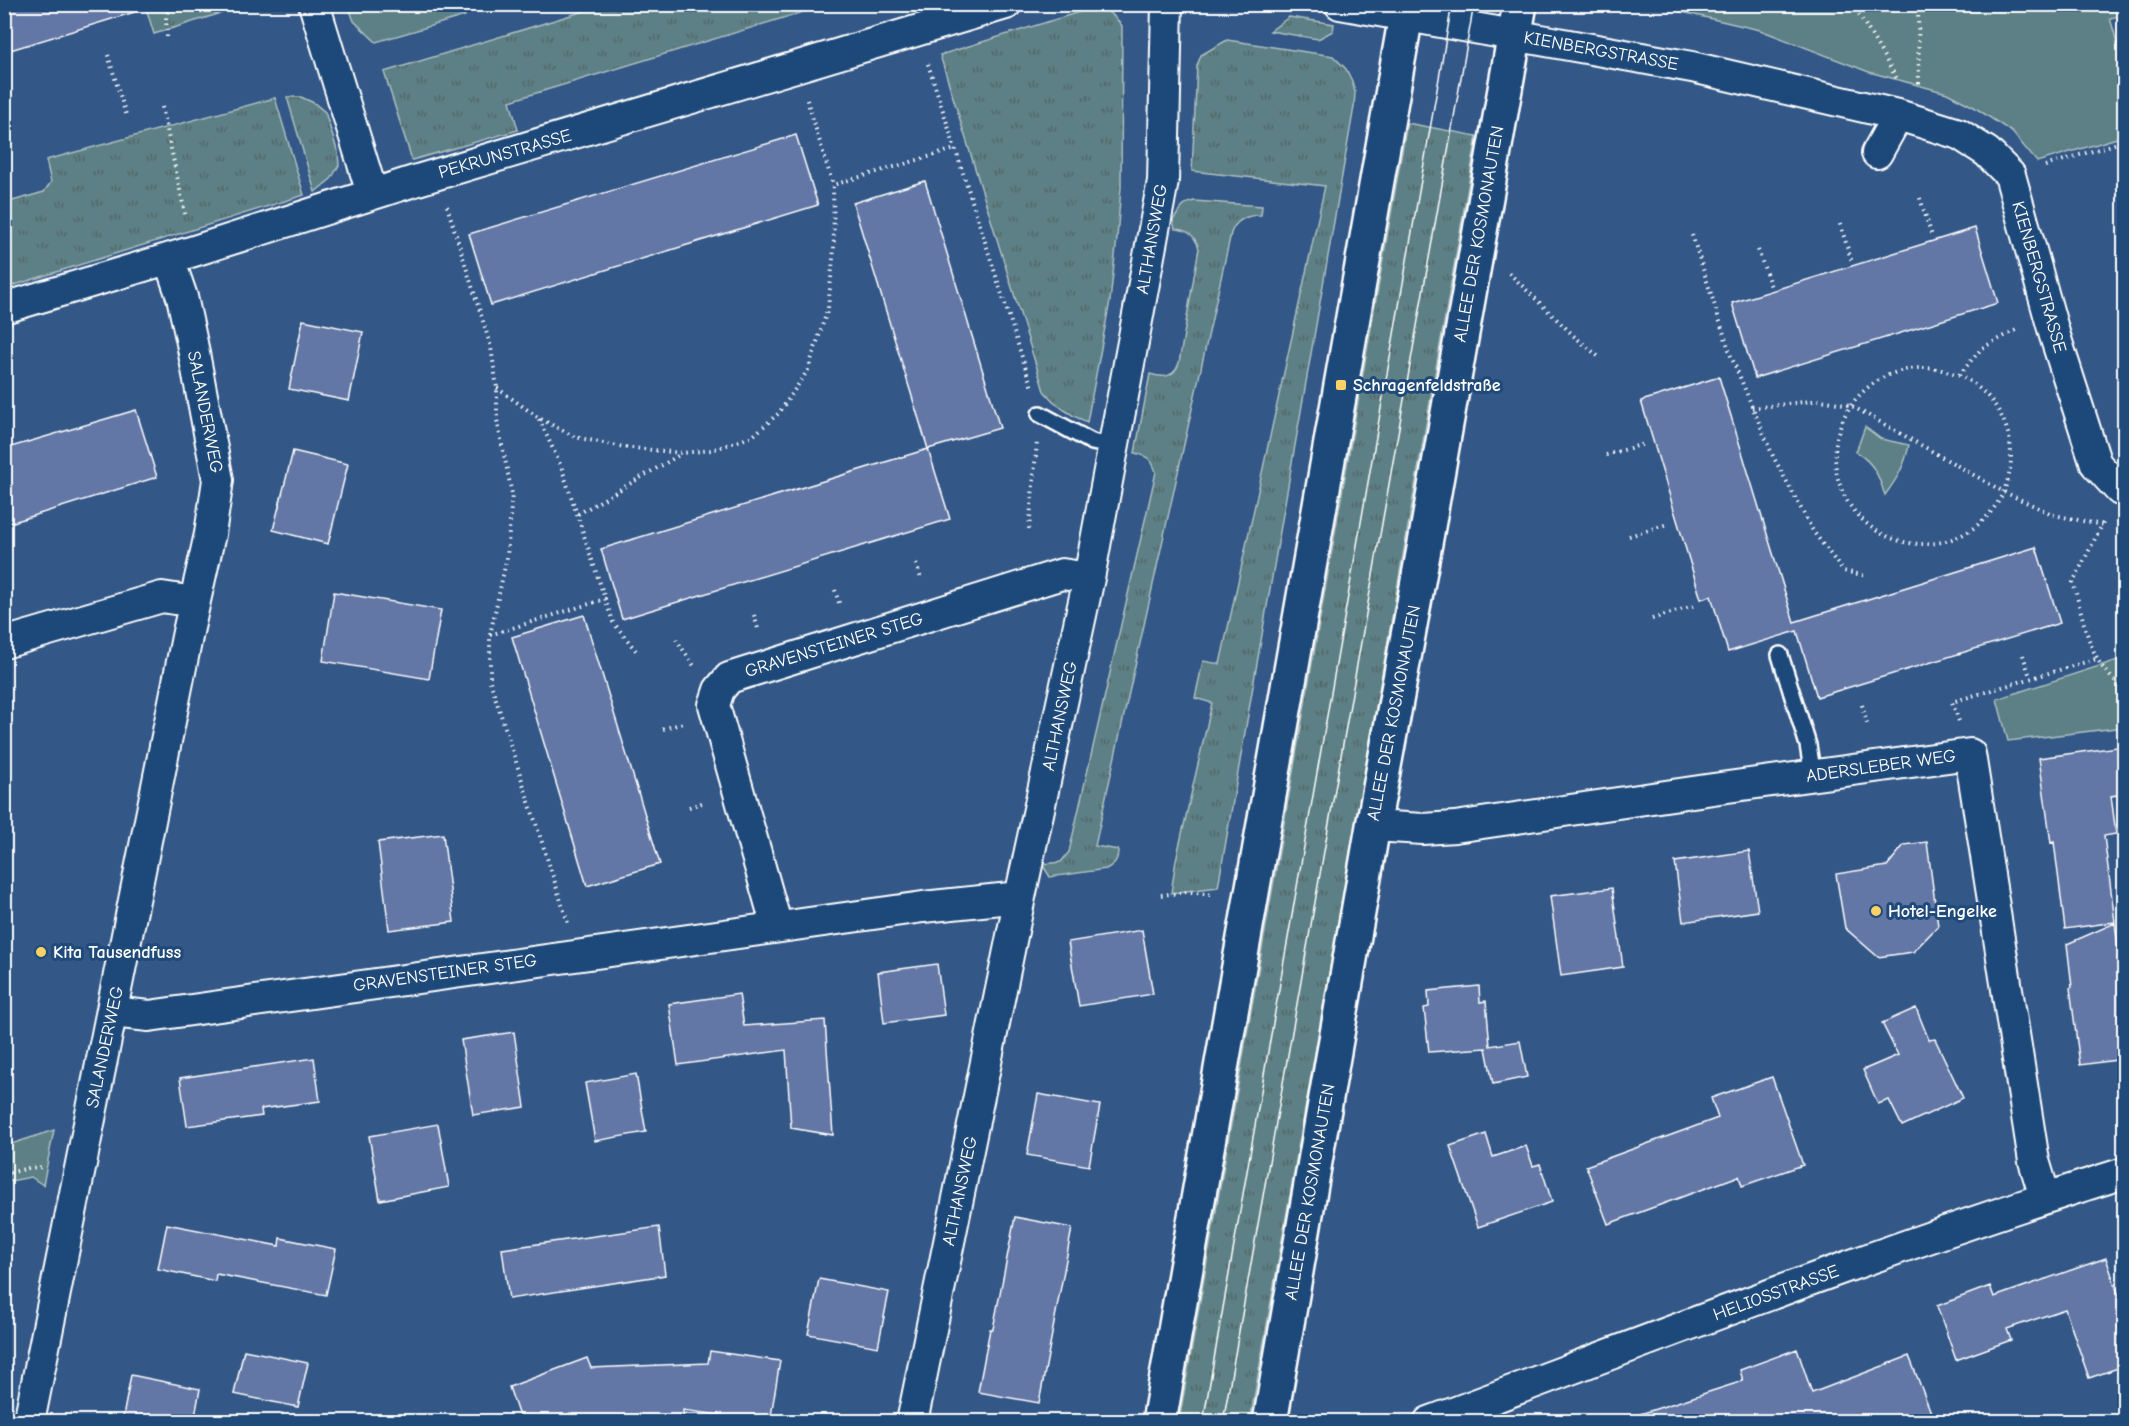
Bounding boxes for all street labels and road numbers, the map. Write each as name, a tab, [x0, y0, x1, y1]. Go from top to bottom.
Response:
street label: KIENBERGSTRASSE	[1522, 27, 1680, 75]
street label: ALLEE DER KOSMONAUTEN	[1450, 124, 1508, 344]
street label: PEKRUNSTRASSE	[436, 125, 574, 183]
street label: ALTHANSWEG	[1132, 182, 1172, 296]
street label: KIENBERGSTRASSE	[2007, 199, 2071, 355]
street label: SALANDERWEG	[183, 349, 227, 475]
street label: ALLEE DER KOSMONAUTEN	[1363, 603, 1425, 823]
street label: GRAVENSTEINER STEG	[742, 608, 926, 682]
street label: ALTHANSWEG	[1038, 659, 1082, 773]
street label: ADERSLEBER WEG	[1805, 745, 1957, 787]
street label: GRAVENSTEINER STEG	[352, 950, 538, 996]
street label: SALANDERWEG	[82, 984, 128, 1110]
street label: ALLEE DER KOSMONAUTEN	[1281, 1082, 1339, 1302]
street label: ALTHANSWEG	[938, 1134, 982, 1248]
street label: HELIOSSTRASSE	[1710, 1260, 1842, 1325]

